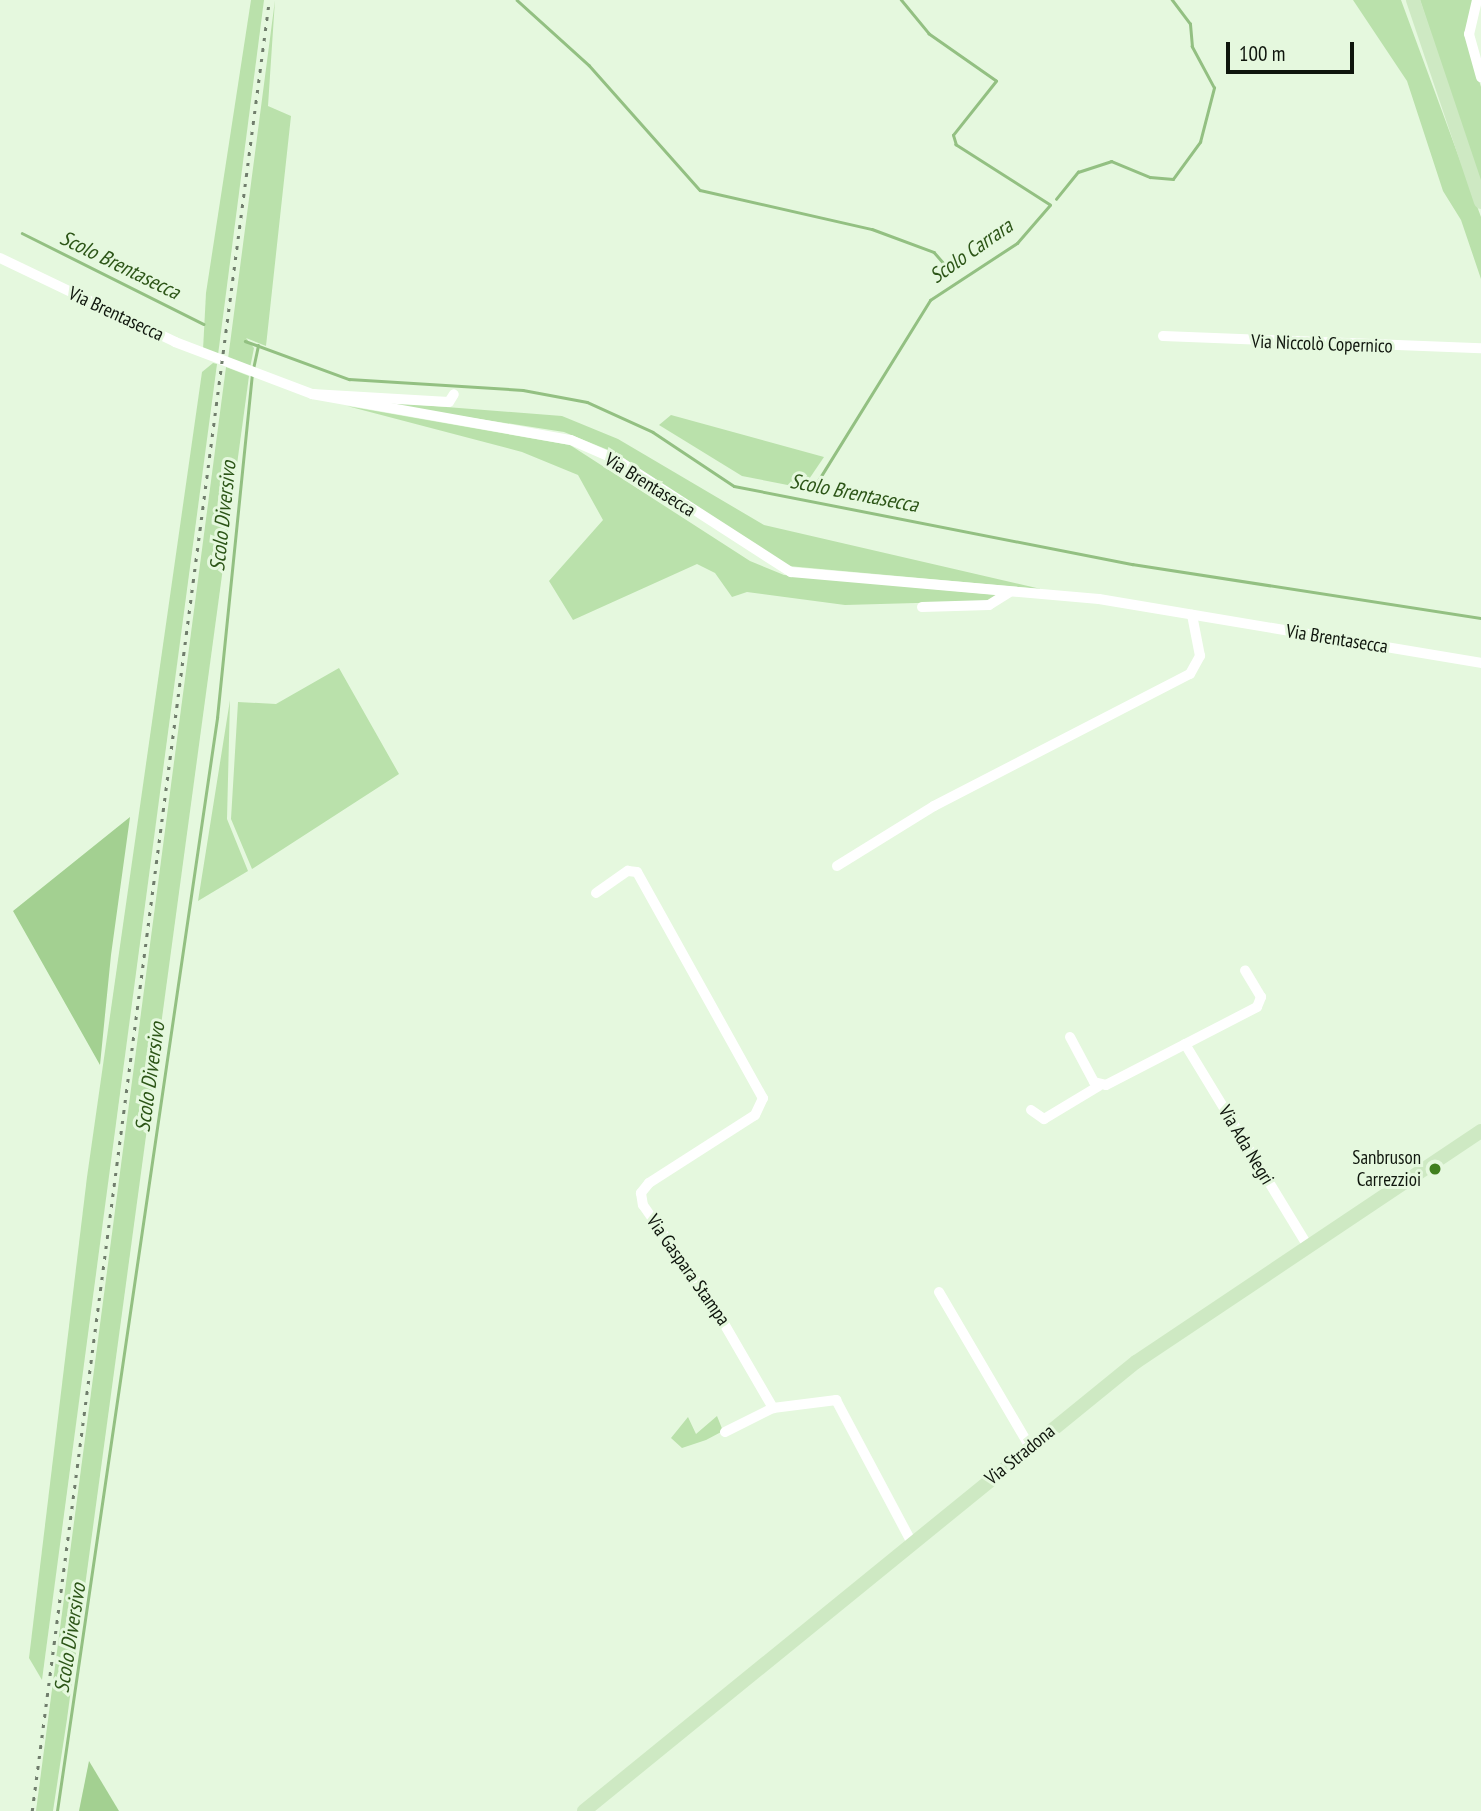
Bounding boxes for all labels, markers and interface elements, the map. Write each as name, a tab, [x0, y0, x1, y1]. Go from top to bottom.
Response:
scale bar	[1229, 28, 1357, 72]
text: 100 m	[1239, 40, 1285, 67]
water label: Scolo Carrara	[925, 213, 1017, 289]
water label: Scolo Brentasecca	[56, 225, 184, 305]
street label: Via Brentasecca	[65, 282, 167, 346]
street label: Via Niccolò Copernico	[1251, 330, 1393, 358]
street label: Via Brentasecca	[600, 448, 700, 522]
water label: Scolo Diversivo	[205, 460, 241, 572]
water label: Scolo Brentasecca	[788, 468, 920, 518]
street label: Via Brentasecca	[1285, 620, 1389, 658]
water label: Scolo Diversivo	[130, 1020, 170, 1134]
street label: Via Ada Negri	[1213, 1101, 1279, 1189]
place label: Sanbruson Carrezzioi	[1352, 1147, 1421, 1191]
marker: Sanbruson Carrezzioi	[1427, 1161, 1443, 1177]
street label: Via Gaspara Stampa	[641, 1210, 735, 1330]
street label: Via Stradona	[981, 1420, 1059, 1490]
water label: Scolo Diversivo	[49, 1581, 91, 1695]

